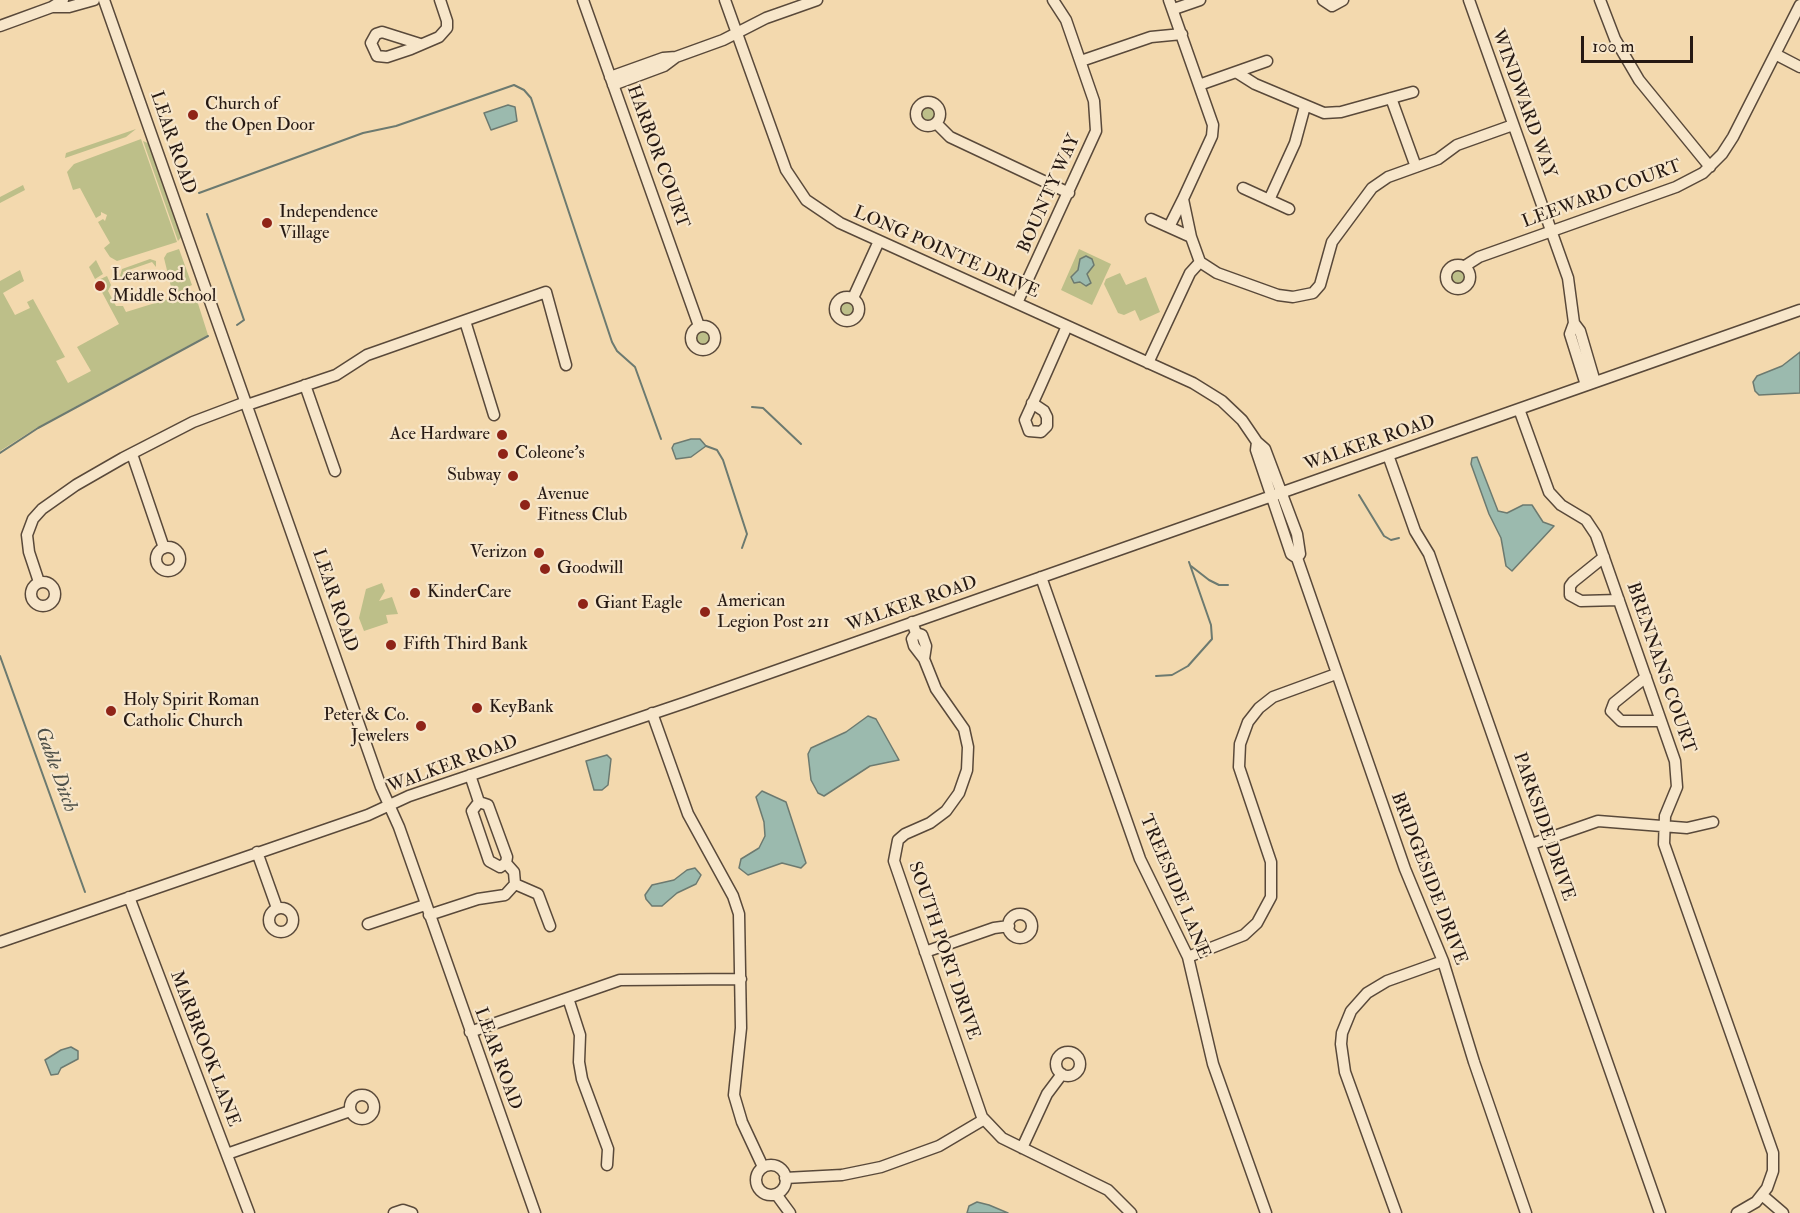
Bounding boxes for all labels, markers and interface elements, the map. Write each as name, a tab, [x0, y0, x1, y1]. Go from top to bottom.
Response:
scale bar	[1584, 24, 1696, 62]
street label: WINDWARD WAY	[1486, 27, 1560, 181]
text: 100 m	[1592, 35, 1635, 58]
street label: HARBOR COURT	[621, 83, 693, 231]
street label: LEAR ROAD	[144, 89, 200, 197]
place label: Church of the Open Door	[205, 94, 315, 136]
marker: Church of the Open Door	[186, 108, 200, 122]
street label: BOUNTY WAY	[1014, 131, 1086, 257]
street label: LEEWARD COURT	[1520, 156, 1684, 234]
place label: Independence Village	[279, 202, 378, 244]
street label: LONG POINTE DRIVE	[850, 202, 1042, 304]
marker: Independence Village	[260, 216, 274, 230]
place label: Learwood Middle School	[112, 265, 216, 308]
marker: Learwood Middle School	[93, 279, 107, 293]
street label: WALKER ROAD	[1302, 411, 1438, 477]
place label: Ace Hardware	[390, 424, 490, 446]
marker: Ace Hardware	[495, 428, 509, 442]
place label: Coleone's	[515, 443, 585, 465]
marker: Coleone's	[496, 447, 510, 461]
place label: Subway	[447, 465, 501, 487]
marker: Subway	[506, 469, 520, 483]
place label: Avenue Fitness Club	[537, 484, 627, 526]
marker: Avenue Fitness Club	[518, 498, 532, 512]
place label: Verizon	[470, 542, 527, 564]
marker: Verizon	[532, 546, 546, 560]
street label: LEAR ROAD	[306, 547, 362, 655]
place label: Goodwill	[557, 558, 623, 580]
marker: Goodwill	[538, 562, 552, 576]
street label: WALKER ROAD	[844, 572, 980, 638]
street label: BRENNANS COURT	[1621, 580, 1699, 756]
place label: KinderCare	[427, 582, 511, 604]
marker: KinderCare	[408, 586, 422, 600]
place label: American Legion Post 211	[717, 591, 829, 634]
place label: Giant Eagle	[595, 593, 682, 615]
marker: Giant Eagle	[576, 597, 590, 611]
marker: American Legion Post 211	[698, 605, 712, 619]
place label: Fifth Third Bank	[403, 634, 528, 656]
marker: Fifth Third Bank	[384, 638, 398, 652]
place label: Holy Spirit Roman Catholic Church	[123, 690, 259, 732]
place label: KeyBank	[489, 697, 554, 719]
marker: KeyBank	[470, 701, 484, 715]
marker: Holy Spirit Roman Catholic Church	[104, 704, 118, 718]
place label: Peter & Co. Jewelers	[323, 705, 409, 748]
marker: Peter & Co. Jewelers	[414, 719, 428, 733]
water label: Gable Ditch	[29, 724, 81, 816]
street label: WALKER ROAD	[385, 731, 521, 799]
street label: PARKSIDE DRIVE	[1507, 750, 1579, 904]
street label: BRIDGESIDE DRIVE	[1385, 790, 1471, 968]
street label: TREESIDE LANE	[1134, 812, 1214, 962]
street label: SOUTH PORT DRIVE	[902, 859, 984, 1043]
street label: MARBROOK LANE	[164, 968, 244, 1130]
street label: LEAR ROAD	[469, 1005, 525, 1113]

